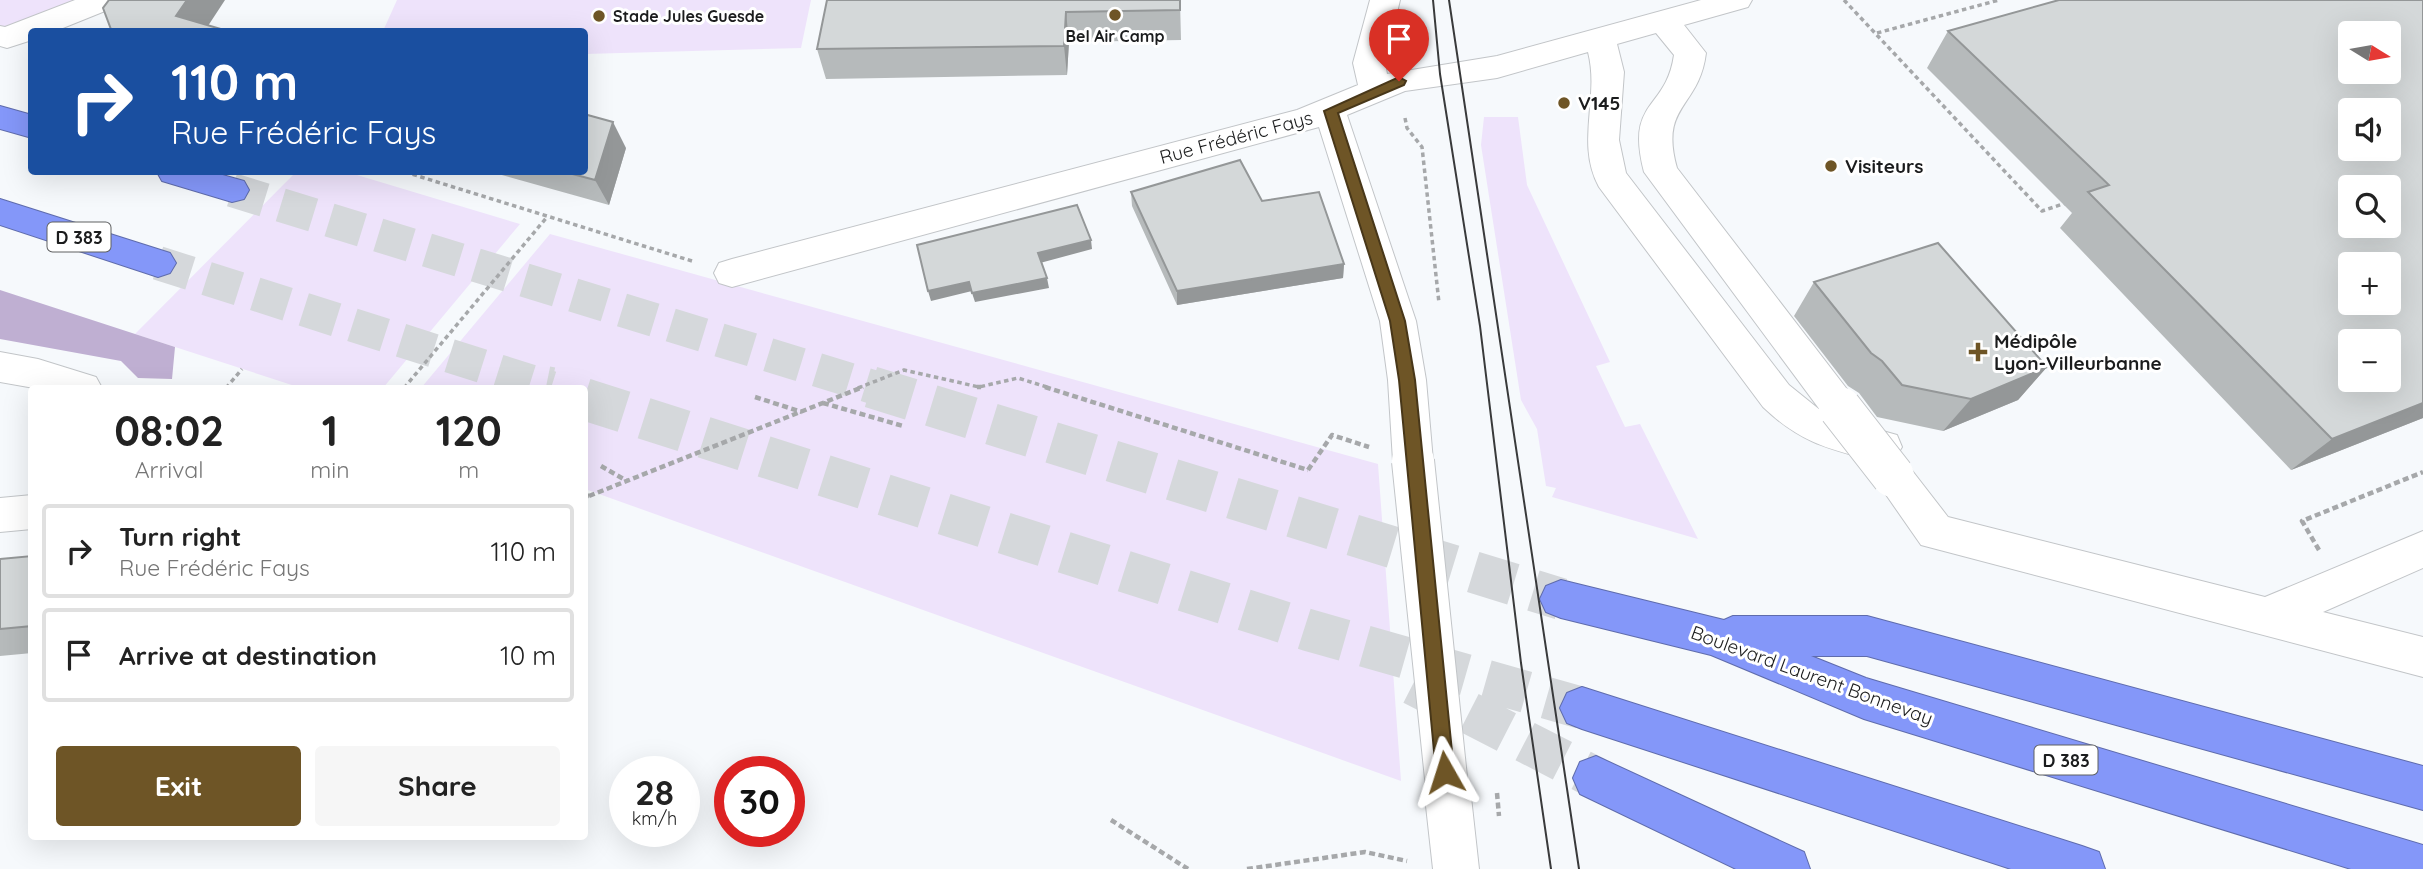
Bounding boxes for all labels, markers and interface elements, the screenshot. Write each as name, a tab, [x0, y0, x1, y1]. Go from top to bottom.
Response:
place label: Stade Jules Guesde	[613, 6, 764, 26]
marker: Bel Air Camp	[1107, 7, 1123, 23]
marker: Stade Jules Guesde	[591, 8, 607, 24]
pin	[1369, 9, 1429, 81]
icon: arrive	[1380, 20, 1418, 58]
north arrow	[2338, 21, 2401, 84]
map controls	[2338, 21, 2401, 392]
place label: Bel Air Camp	[1065, 26, 1165, 46]
text: 110 m	[171, 51, 298, 112]
icon: right	[56, 56, 147, 147]
place label: V145	[1578, 91, 1620, 115]
marker: V145	[1556, 95, 1572, 111]
button: sound	[2338, 98, 2401, 161]
street label: Rue Frédéric Fays	[1157, 105, 1315, 169]
text: Rue Frédéric Fays	[171, 112, 436, 152]
place label: Visiteurs	[1845, 154, 1923, 178]
marker: Visiteurs	[1823, 158, 1839, 174]
button: search	[2338, 175, 2401, 238]
road number: D 383	[48, 222, 110, 251]
button: +	[2338, 252, 2401, 315]
place label: Médipôle Lyon-Villeurbanne	[1994, 329, 2162, 375]
button: −	[2338, 329, 2401, 392]
marker: Médipôle Lyon-Villeurbanne	[1968, 342, 1988, 362]
text: 08:02	[114, 404, 224, 457]
text: 1	[322, 404, 338, 457]
text: 120	[436, 404, 502, 457]
text: Arrival	[135, 455, 204, 484]
text: min	[310, 455, 350, 484]
text: m	[458, 455, 479, 484]
text: Turn right	[119, 520, 241, 553]
icon: right	[60, 532, 98, 570]
text: 110 m	[490, 535, 556, 568]
text: Rue Frédéric Fays	[119, 553, 310, 582]
street label: Boulevard Laurent Bonnevay	[1688, 620, 1936, 730]
icon: arrive	[60, 636, 98, 674]
text: Arrive at destination	[119, 639, 377, 672]
text: 10 m	[500, 639, 556, 672]
position arrow	[1408, 735, 1482, 809]
button: Exit	[56, 746, 301, 826]
button: Share	[315, 746, 560, 826]
road number: D 383	[2035, 746, 2098, 774]
speed limit sign: 30	[714, 756, 805, 847]
text: 28	[635, 770, 674, 814]
text: km/h	[632, 807, 677, 830]

